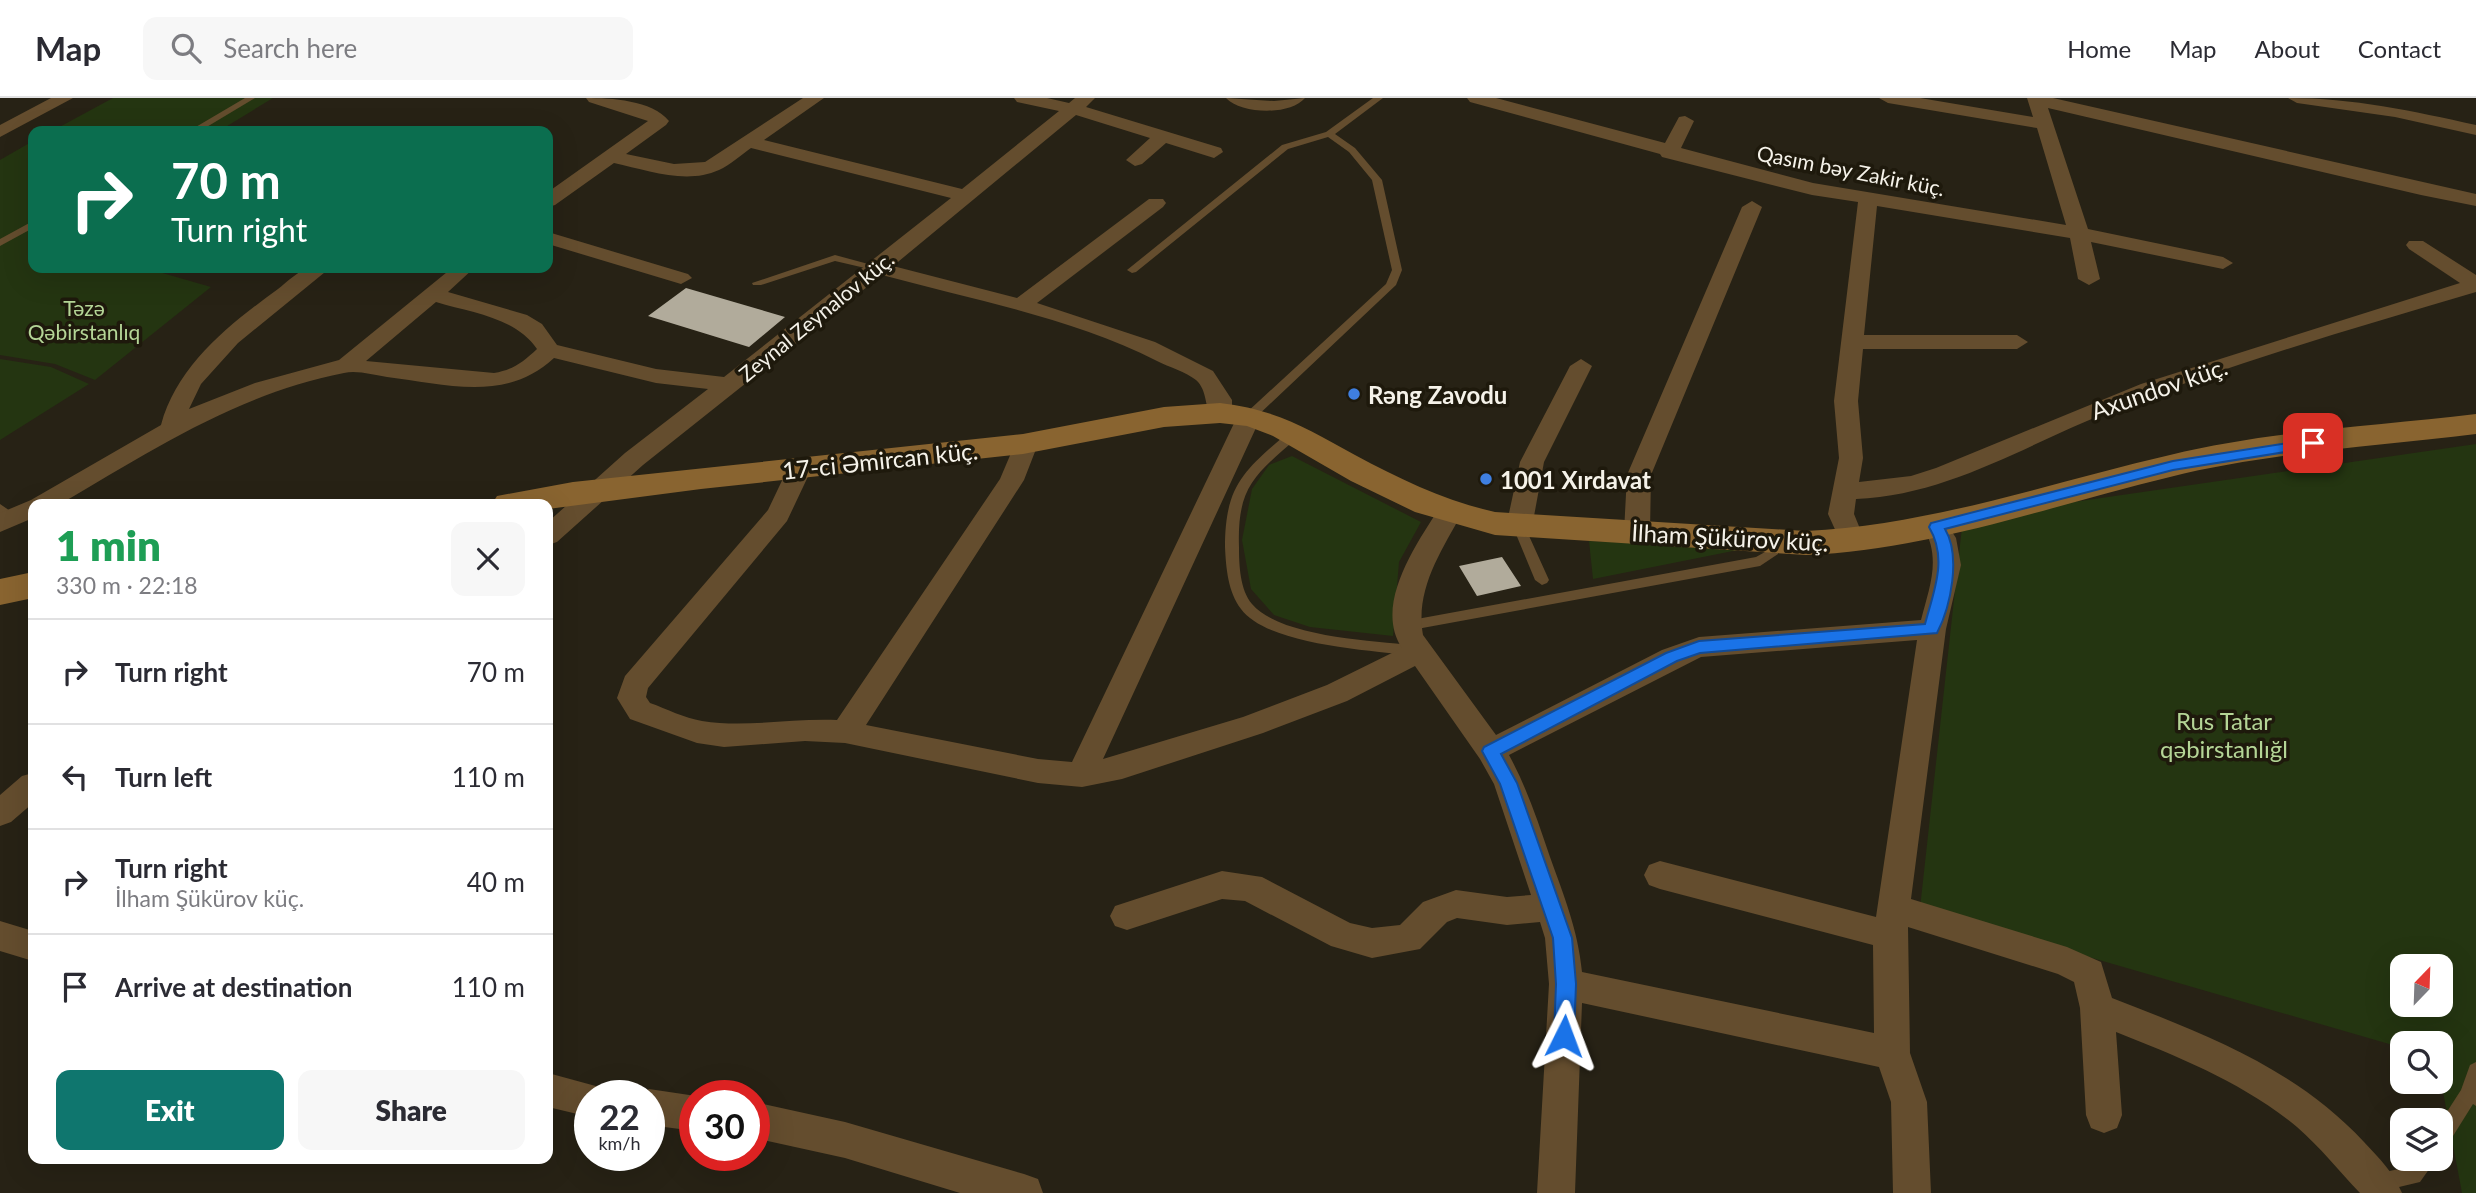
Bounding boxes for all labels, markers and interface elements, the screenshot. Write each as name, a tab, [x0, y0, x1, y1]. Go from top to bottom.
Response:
search box	[143, 17, 633, 80]
text: Map	[35, 28, 101, 68]
icon: search	[167, 29, 205, 67]
text: Search here	[223, 32, 357, 64]
text: Home	[2067, 34, 2131, 63]
text: Map	[2169, 34, 2217, 63]
text: About	[2255, 34, 2320, 63]
text: Contact	[2358, 34, 2441, 63]
street label: Qasım bəy Zakir küç.	[1755, 140, 1947, 200]
text: 70 m	[171, 151, 281, 209]
icon: right	[56, 154, 147, 245]
text: Turn right	[171, 210, 307, 249]
street label: Zeynal Zeynalov küç.	[734, 246, 898, 386]
park label: Təzə Qəbirstanlıq	[28, 295, 140, 344]
street label: Axundov küç.	[2087, 351, 2231, 425]
place label: Rəng Zavodu	[1368, 380, 1507, 409]
marker: Rəng Zavodu	[1346, 386, 1362, 402]
pin	[2283, 413, 2343, 473]
icon: arrive	[2294, 424, 2332, 462]
street label: 17-ci Əmircan küç.	[781, 435, 979, 485]
place label: 1001 Xırdavat	[1500, 465, 1651, 494]
marker: 1001 Xırdavat	[1478, 471, 1494, 487]
street label: İlham Şükürov küç.	[1631, 517, 1829, 557]
text: 1 min	[56, 520, 161, 570]
button: close	[451, 522, 525, 596]
text: 330 m · 22:18	[56, 571, 198, 599]
icon: right	[56, 653, 94, 691]
text: Turn right	[115, 656, 228, 688]
text: 70 m	[467, 656, 525, 688]
park label: Rus Tatar qəbirstanlığl	[2160, 706, 2288, 763]
icon: left	[56, 758, 94, 796]
text: Turn left	[115, 761, 212, 793]
text: 110 m	[452, 761, 525, 793]
text: Turn right	[115, 852, 228, 884]
icon: right	[56, 863, 94, 901]
text: 40 m	[467, 866, 525, 898]
text: İlham Şükürov küç.	[115, 884, 304, 912]
north arrow	[2390, 954, 2454, 1017]
map controls	[2390, 954, 2453, 1171]
icon: arrive	[56, 968, 94, 1006]
text: Arrive at destination	[115, 971, 352, 1003]
text: 110 m	[452, 971, 525, 1003]
position arrow	[1527, 999, 1601, 1073]
button: search	[2390, 1031, 2453, 1094]
button: Exit	[56, 1070, 284, 1150]
button: Share	[298, 1070, 525, 1150]
speed limit sign: 30	[679, 1080, 770, 1171]
text: 22	[599, 1095, 640, 1137]
button: layers	[2390, 1108, 2453, 1171]
text: km/h	[598, 1132, 641, 1154]

